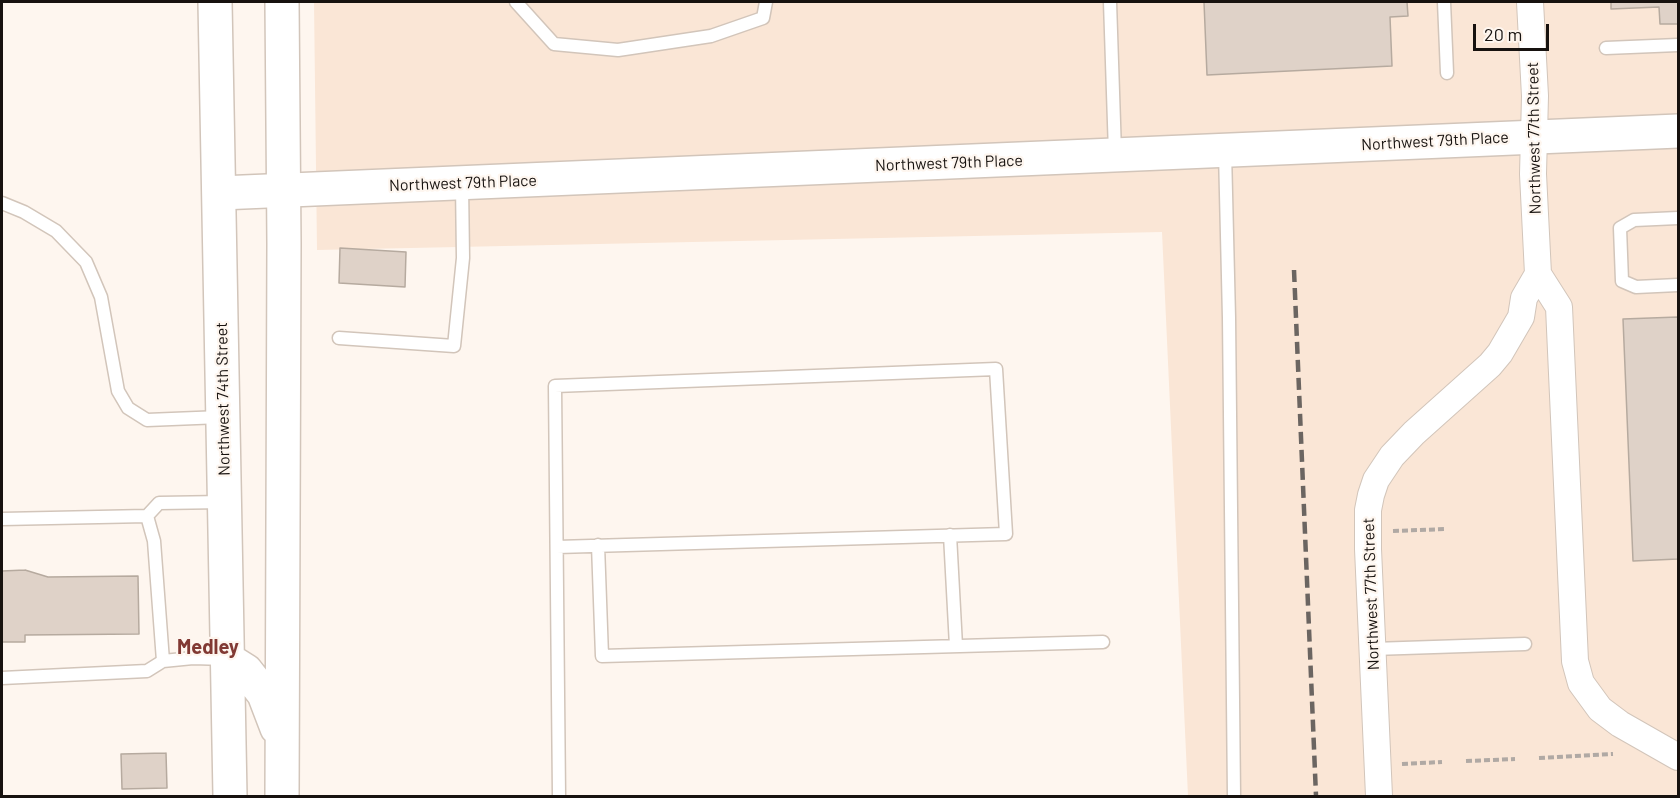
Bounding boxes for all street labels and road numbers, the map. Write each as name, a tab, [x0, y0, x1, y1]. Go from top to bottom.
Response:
street label: Northwest 77th Street	[1523, 61, 1545, 215]
street label: Northwest 79th Place	[1361, 128, 1509, 154]
street label: Northwest 79th Place	[875, 151, 1023, 175]
street label: Northwest 79th Place	[389, 171, 537, 195]
street label: Northwest 74th Street	[212, 322, 234, 476]
street label: Northwest 77th Street	[1359, 517, 1383, 671]

